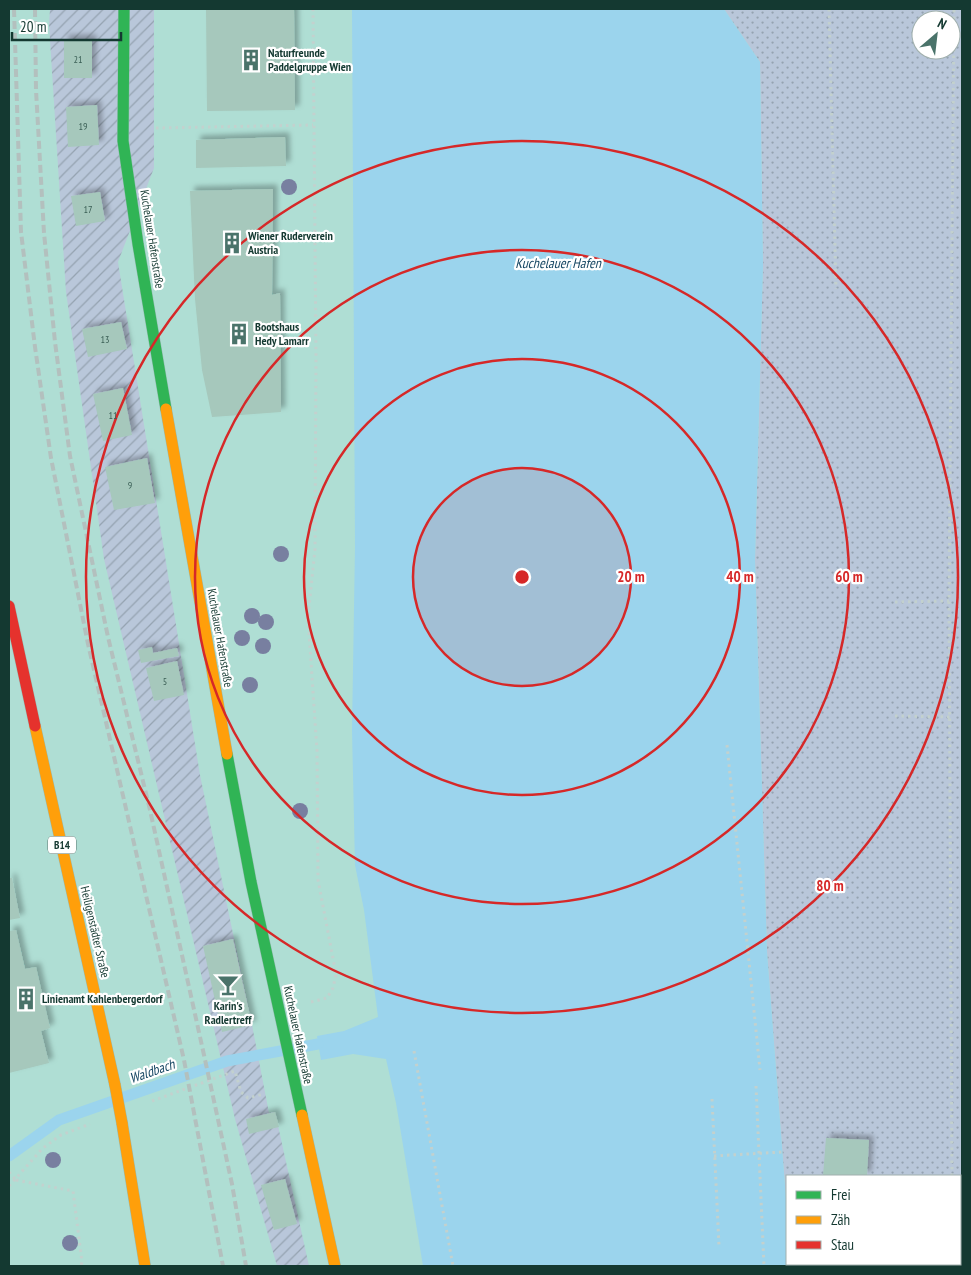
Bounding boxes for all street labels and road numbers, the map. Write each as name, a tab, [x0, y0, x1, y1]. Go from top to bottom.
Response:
street label: Kuchelauer Hafenstraße	[137, 189, 168, 289]
street label: Kuchelauer Hafenstraße	[204, 588, 237, 688]
road number: B14	[48, 836, 76, 854]
street label: Heiligenstädter Straße	[78, 885, 113, 979]
street label: Kuchelauer Hafenstraße	[281, 985, 316, 1085]

